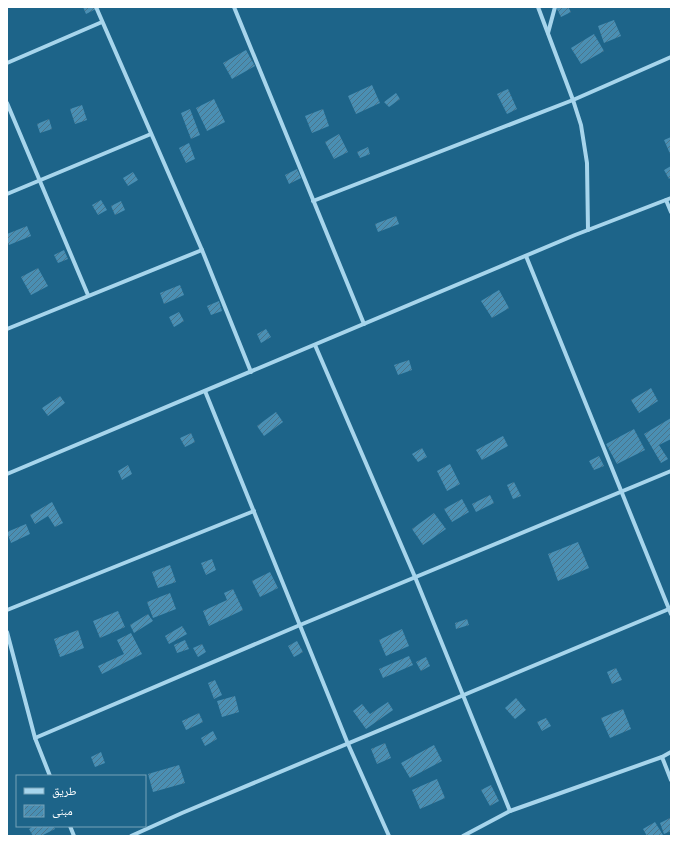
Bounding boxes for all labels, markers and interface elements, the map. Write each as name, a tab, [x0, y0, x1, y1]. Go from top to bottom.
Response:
legend	[16, 775, 146, 827]
text: طريق	[52, 783, 77, 798]
text: مبنى	[52, 803, 73, 818]

